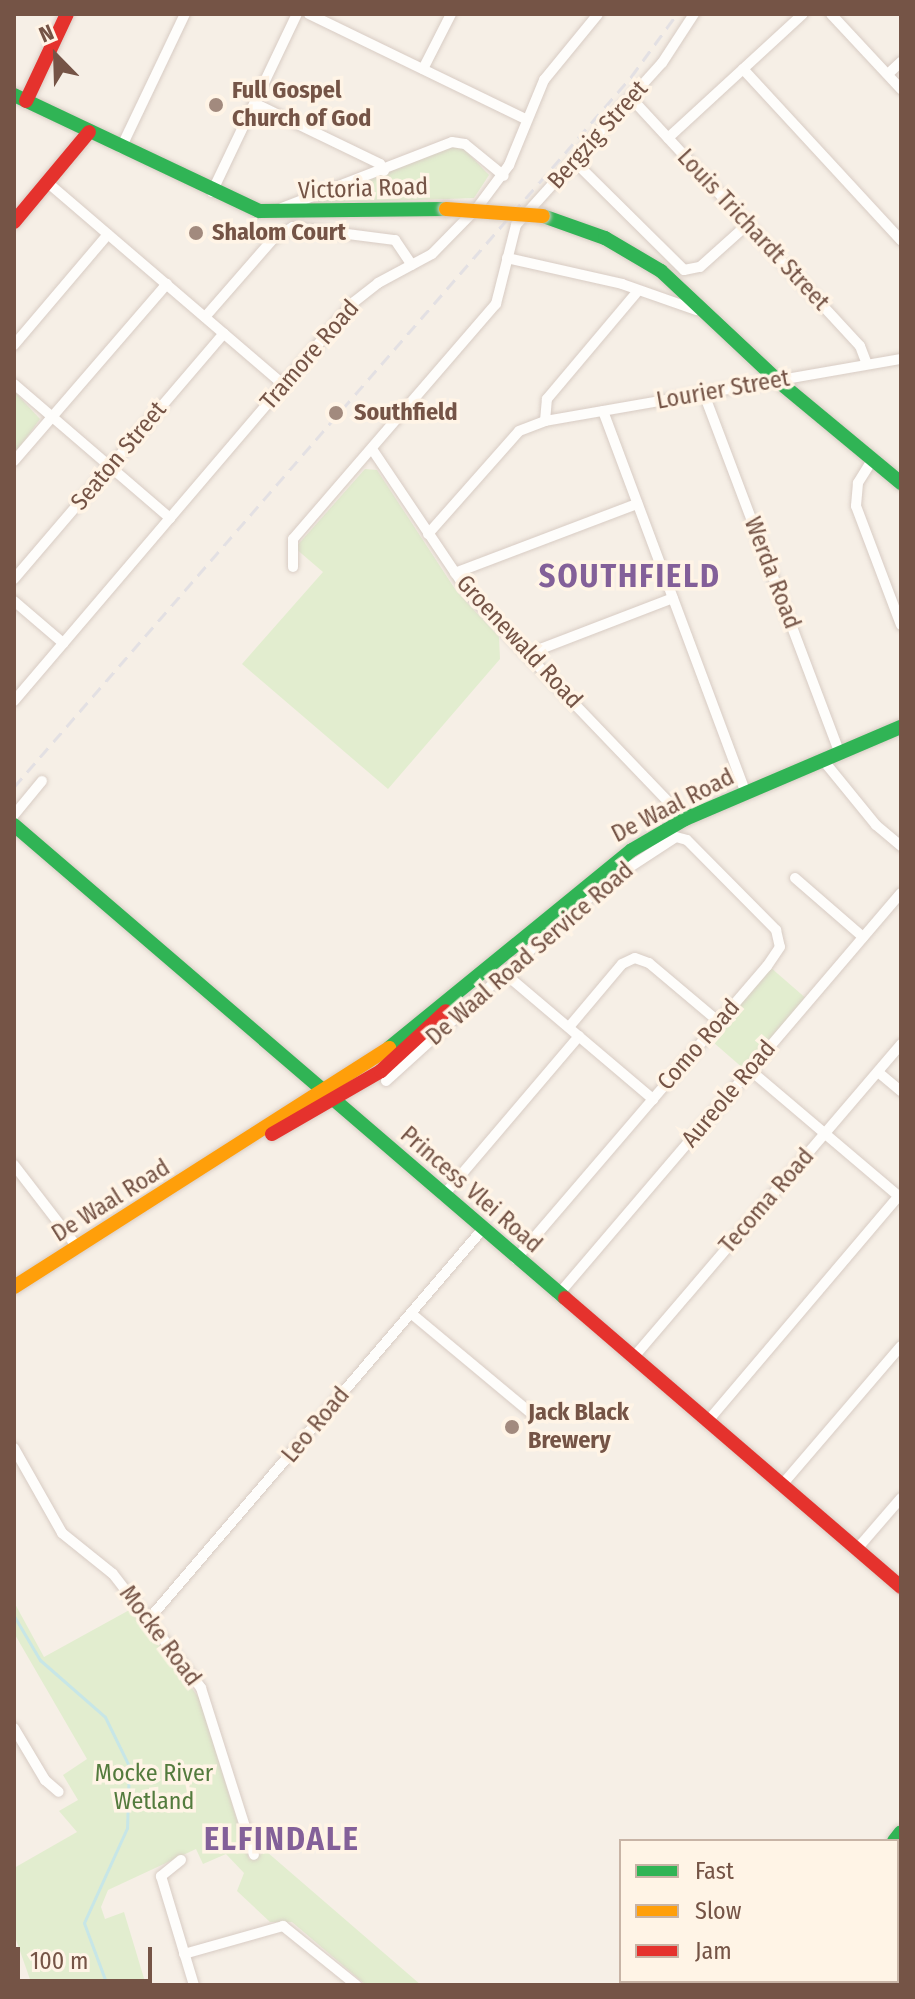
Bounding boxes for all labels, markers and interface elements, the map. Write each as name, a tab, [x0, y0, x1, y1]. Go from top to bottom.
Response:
north arrow	[16, 16, 96, 96]
text: N	[35, 18, 58, 48]
street label: Bergzig Street	[542, 75, 654, 195]
place label: Full Gospel Church of God	[232, 77, 371, 133]
marker: Full Gospel Church of God	[207, 96, 225, 114]
street label: Louis Trichardt Street	[671, 143, 835, 317]
street label: Victoria Road	[297, 172, 429, 206]
place label: Shalom Court	[212, 219, 346, 247]
marker: Shalom Court	[187, 224, 205, 242]
street label: Tramore Road	[255, 294, 365, 416]
street label: Lourier Street	[654, 364, 792, 416]
street label: Seaton Street	[65, 396, 173, 516]
place label: Southfield	[354, 399, 458, 427]
marker: Southfield	[325, 402, 347, 424]
street label: Werda Road	[738, 513, 806, 633]
district label: SOUTHFIELD	[539, 557, 721, 595]
street label: Groenewald Road	[450, 569, 588, 715]
street label: De Waal Road	[607, 763, 739, 849]
street label: De Waal Road Service Road	[420, 856, 640, 1052]
street label: Como Road	[652, 994, 746, 1096]
street label: Aureole Road	[676, 1035, 782, 1153]
street label: Princess Vlei Road	[394, 1121, 548, 1259]
street label: Tecoma Road	[714, 1143, 820, 1259]
street label: De Waal Road	[47, 1153, 175, 1249]
street label: Leo Road	[276, 1381, 356, 1469]
place label: Jack Black Brewery	[528, 1399, 629, 1455]
marker: Jack Black Brewery	[503, 1418, 521, 1436]
street label: Mocke Road	[113, 1580, 207, 1692]
park label: Mocke River Wetland	[95, 1760, 213, 1816]
district label: ELFINDALE	[204, 1820, 360, 1858]
legend	[619, 1839, 899, 1983]
text: Fast	[695, 1857, 734, 1885]
text: Slow	[695, 1897, 741, 1925]
scale bar	[20, 1931, 156, 1981]
text: Jam	[695, 1937, 732, 1965]
text: 100 m	[30, 1947, 88, 1975]

